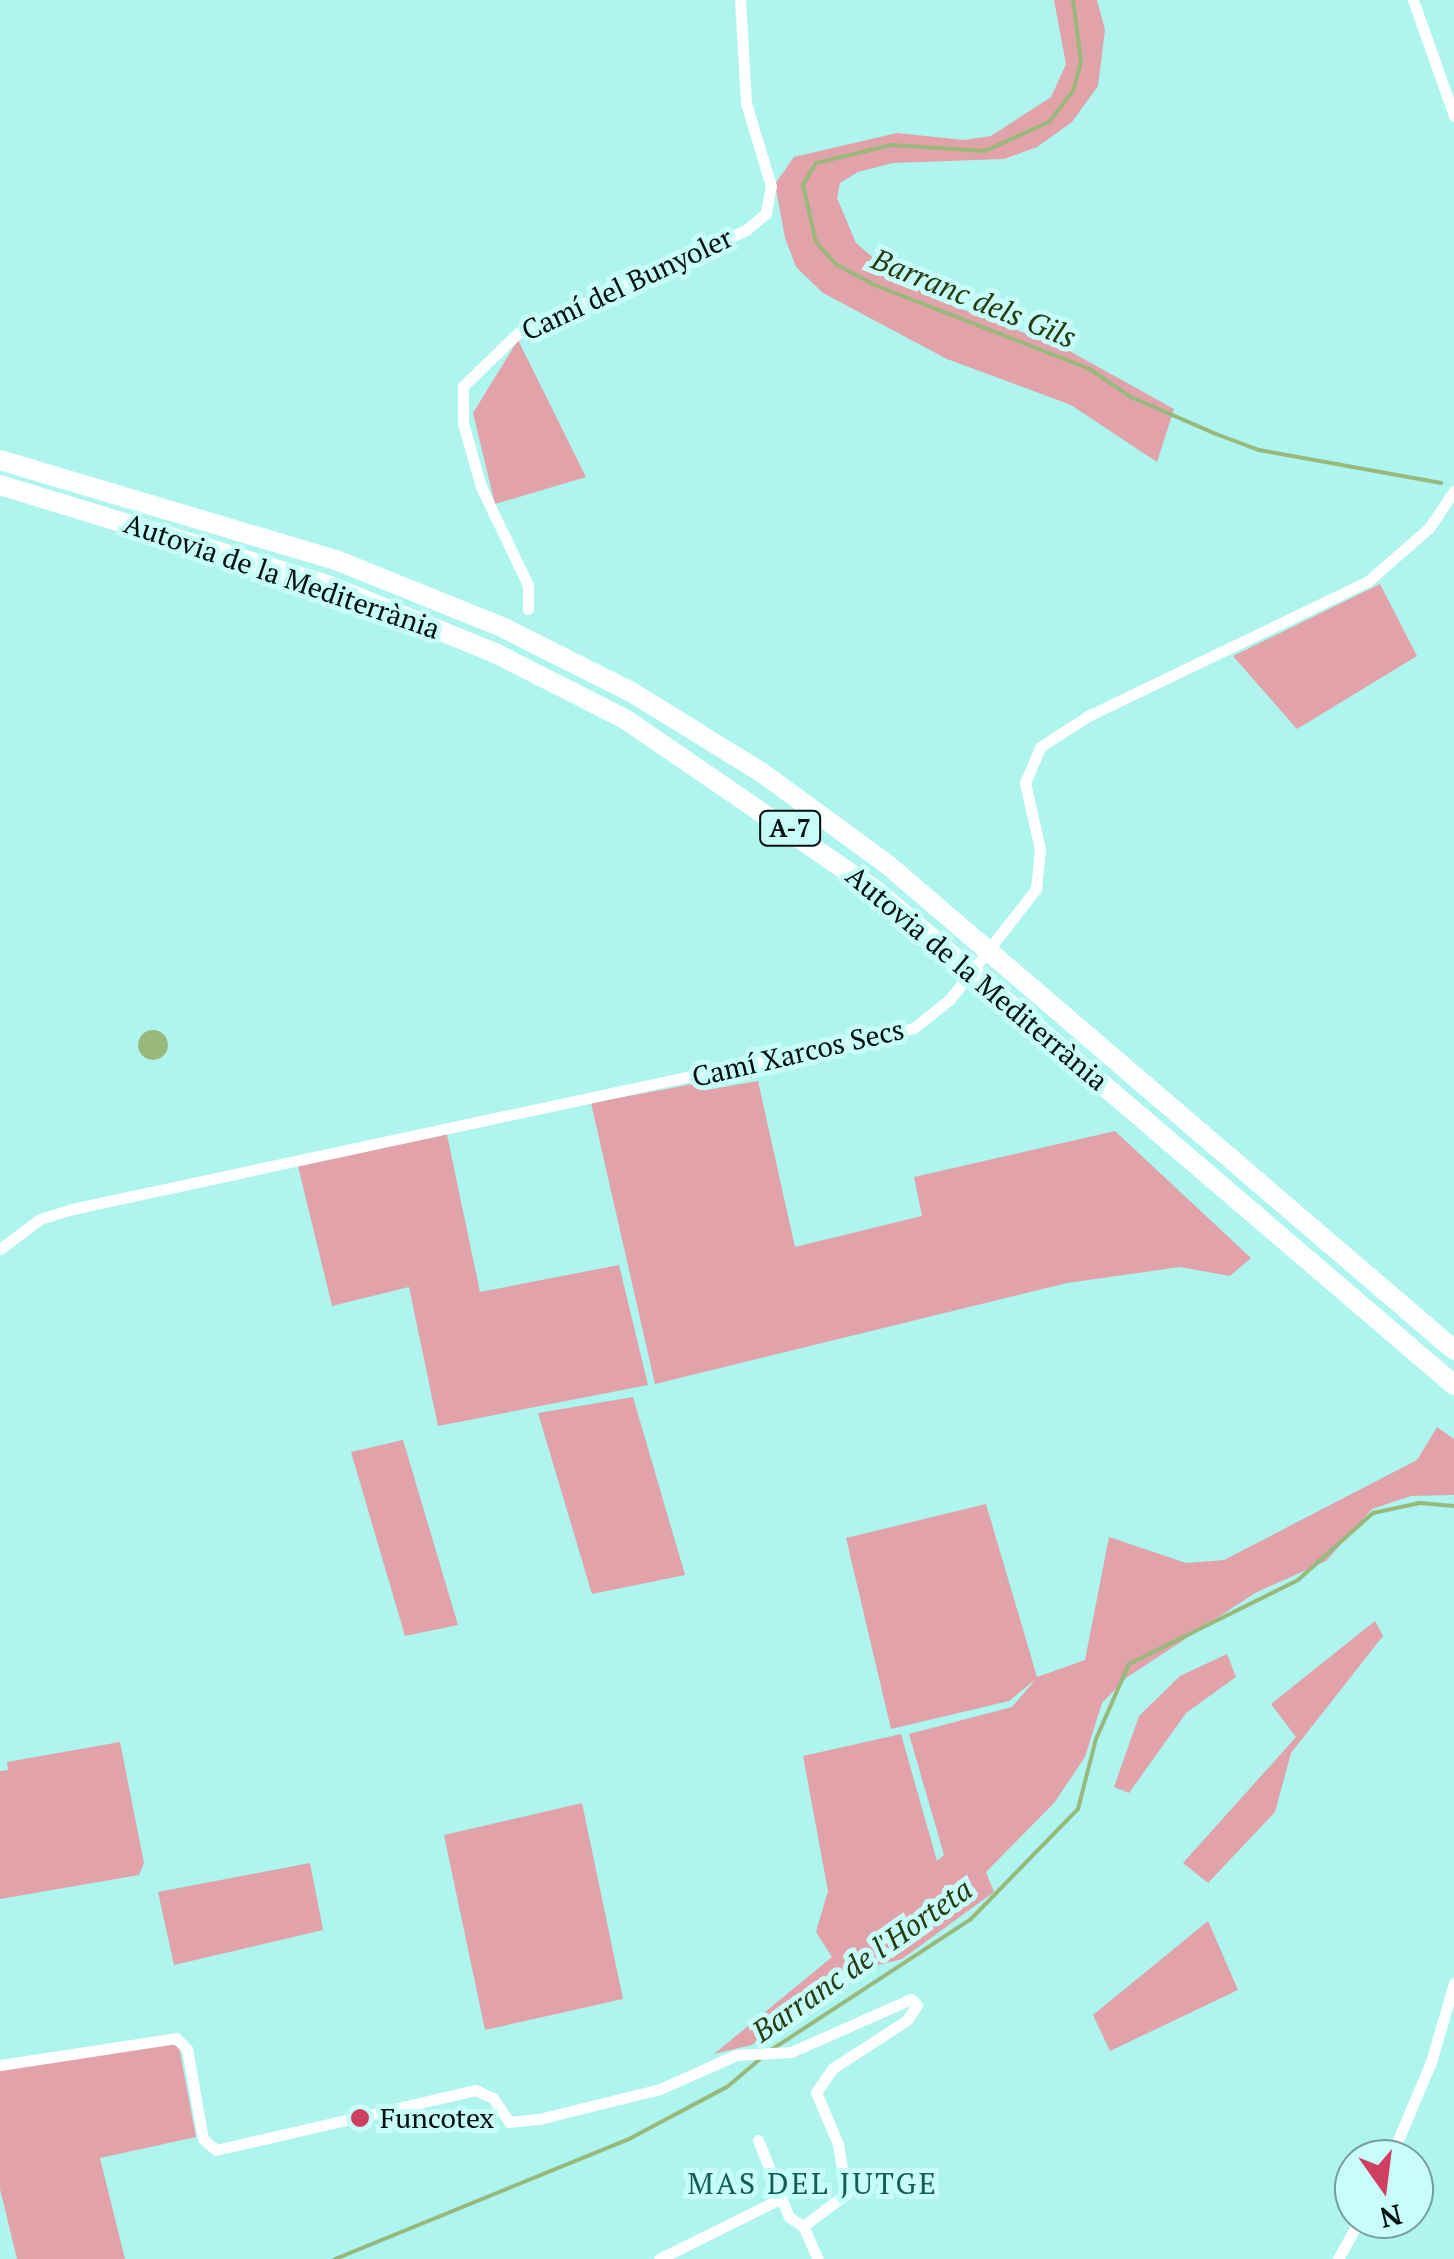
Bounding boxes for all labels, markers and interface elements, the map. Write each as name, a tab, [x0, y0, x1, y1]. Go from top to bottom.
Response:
street label: Camí del Bunyoler	[516, 220, 738, 348]
water label: Barranc dels Gils	[866, 241, 1082, 355]
street label: Autovia de la Mediterrània	[120, 506, 444, 646]
road number: A-7	[758, 808, 822, 848]
street label: Autovia de la Mediterrània	[839, 859, 1115, 1097]
street label: Camí Xarcos Secs	[689, 1012, 907, 1094]
water label: Barranc de l'Horteta	[745, 1871, 979, 2049]
place label: Funcotex	[380, 2101, 494, 2135]
marker: Funcotex	[349, 2107, 371, 2129]
north arrow	[1334, 2139, 1434, 2239]
district label: MAS DEL JUTGE	[687, 2165, 939, 2201]
text: N	[1376, 2196, 1406, 2237]

